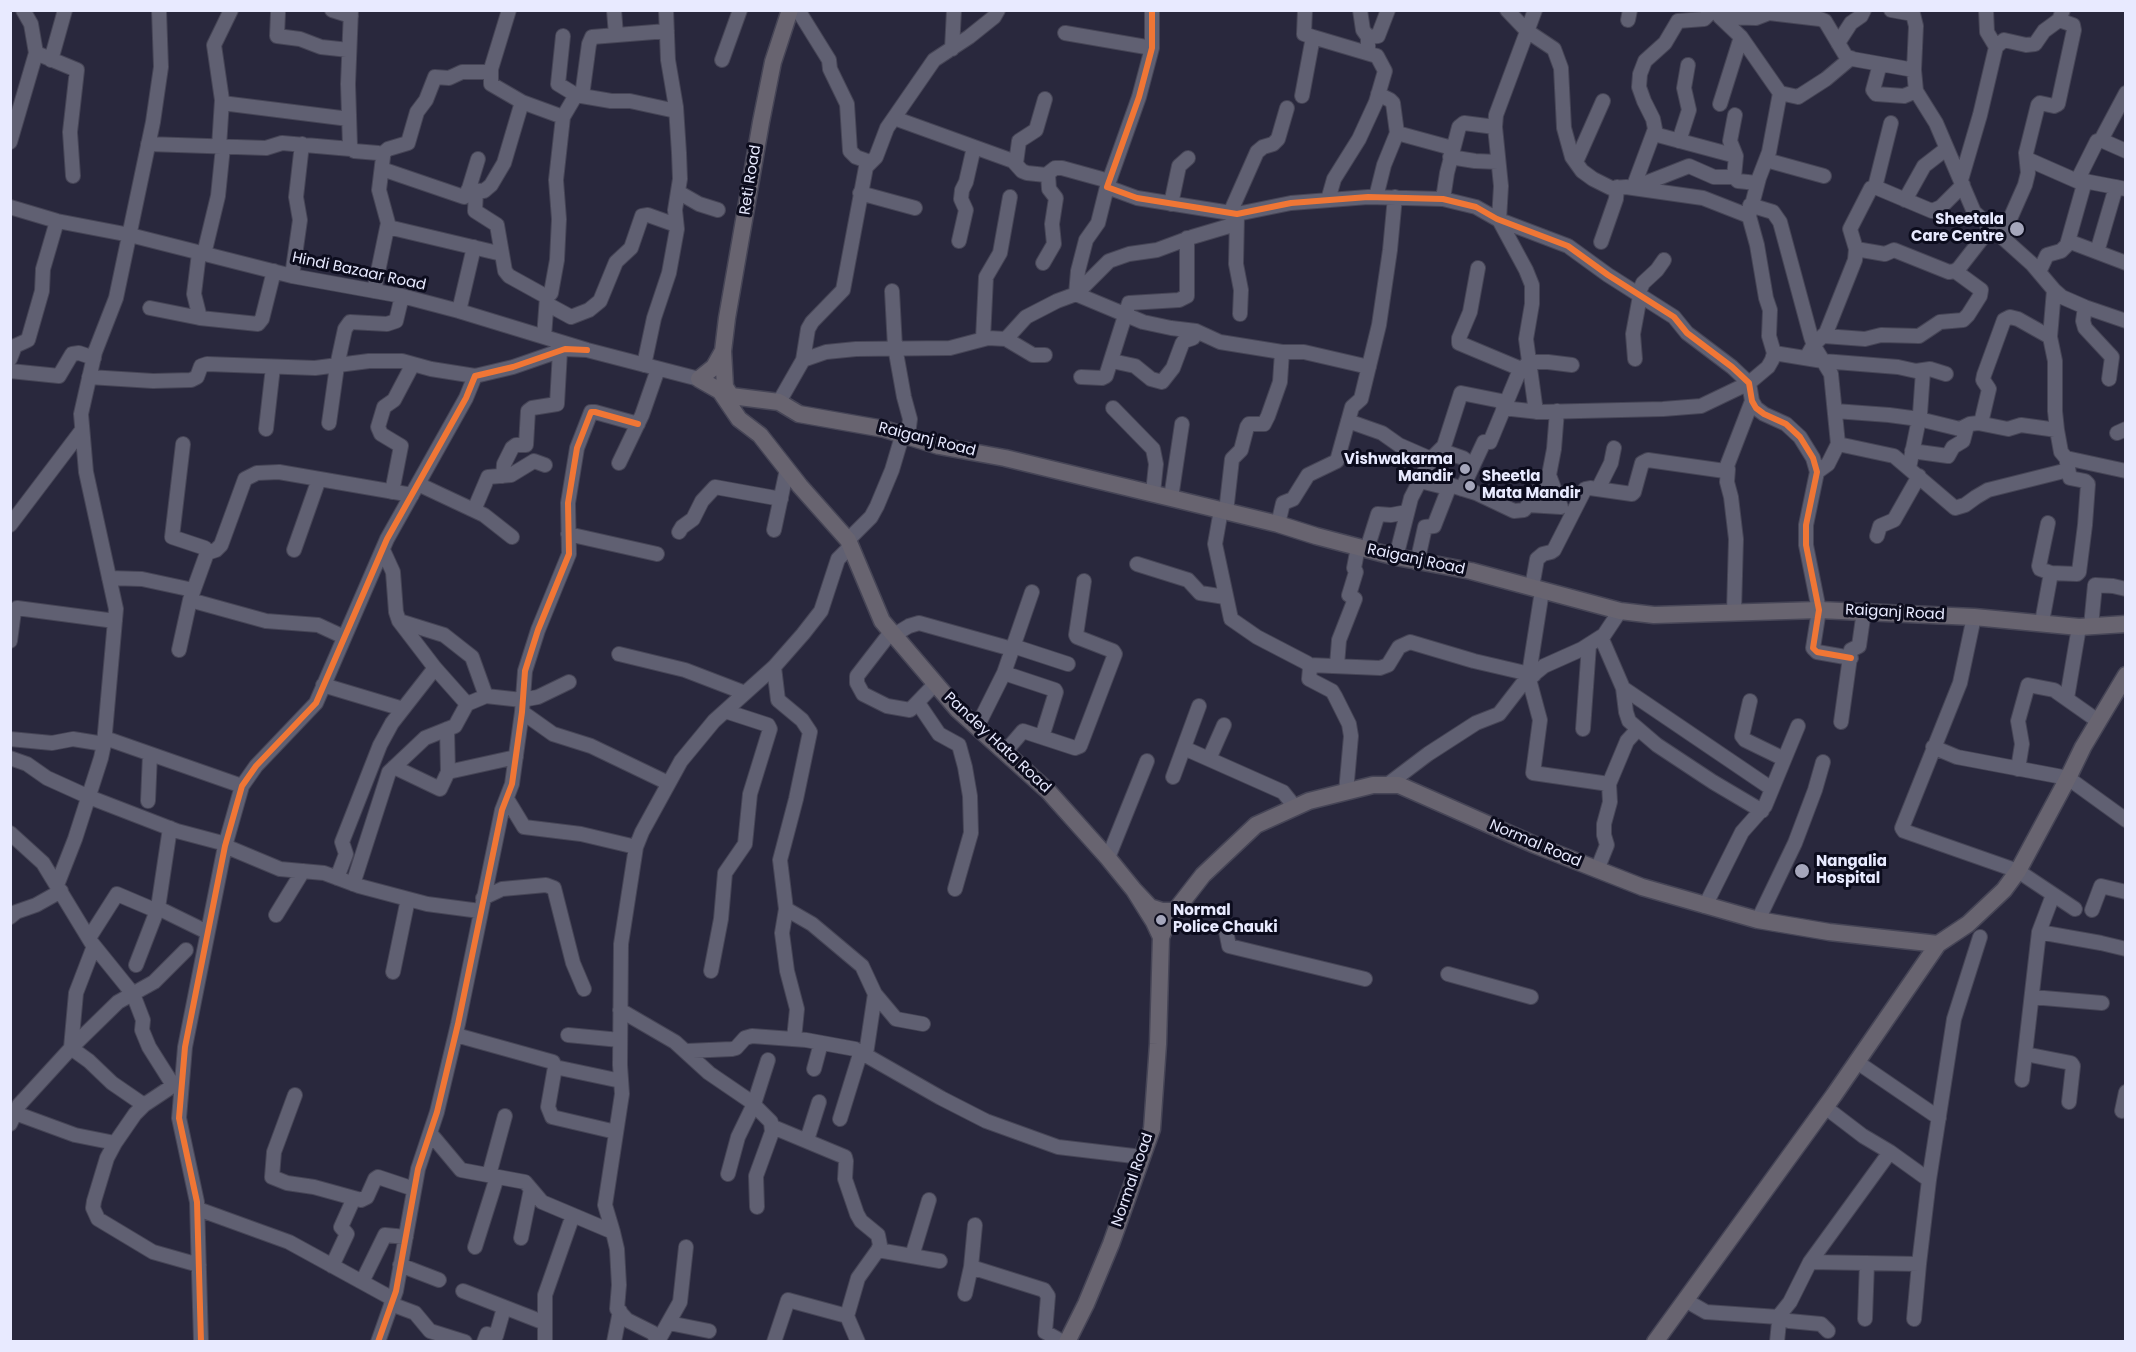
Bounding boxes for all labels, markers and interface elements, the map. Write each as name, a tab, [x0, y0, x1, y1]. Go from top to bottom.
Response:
street label: Reti Road	[737, 144, 765, 216]
place label: Sheetala Care Centre	[1911, 211, 2004, 246]
marker: Sheetala Care Centre	[2008, 220, 2026, 238]
street label: Hindi Bazaar Road	[290, 249, 428, 295]
street label: Raiganj Road	[877, 419, 977, 461]
place label: Vishwakarma Mandir	[1344, 451, 1453, 486]
marker: Vishwakarma Mandir	[1458, 462, 1472, 476]
place label: Sheetla Mata Mandir	[1482, 468, 1581, 503]
marker: Sheetla Mata Mandir	[1463, 479, 1477, 493]
street label: Raiganj Road	[1365, 541, 1467, 579]
street label: Raiganj Road	[1845, 601, 1945, 625]
street label: Pandey Hata Road	[940, 689, 1054, 797]
street label: Normal Road	[1486, 817, 1584, 871]
place label: Nangalia Hospital	[1816, 853, 1887, 888]
marker: Nangalia Hospital	[1793, 862, 1811, 880]
place label: Normal Police Chauki	[1173, 902, 1278, 937]
marker: Normal Police Chauki	[1154, 913, 1168, 927]
street label: Normal Road	[1109, 1131, 1157, 1229]

